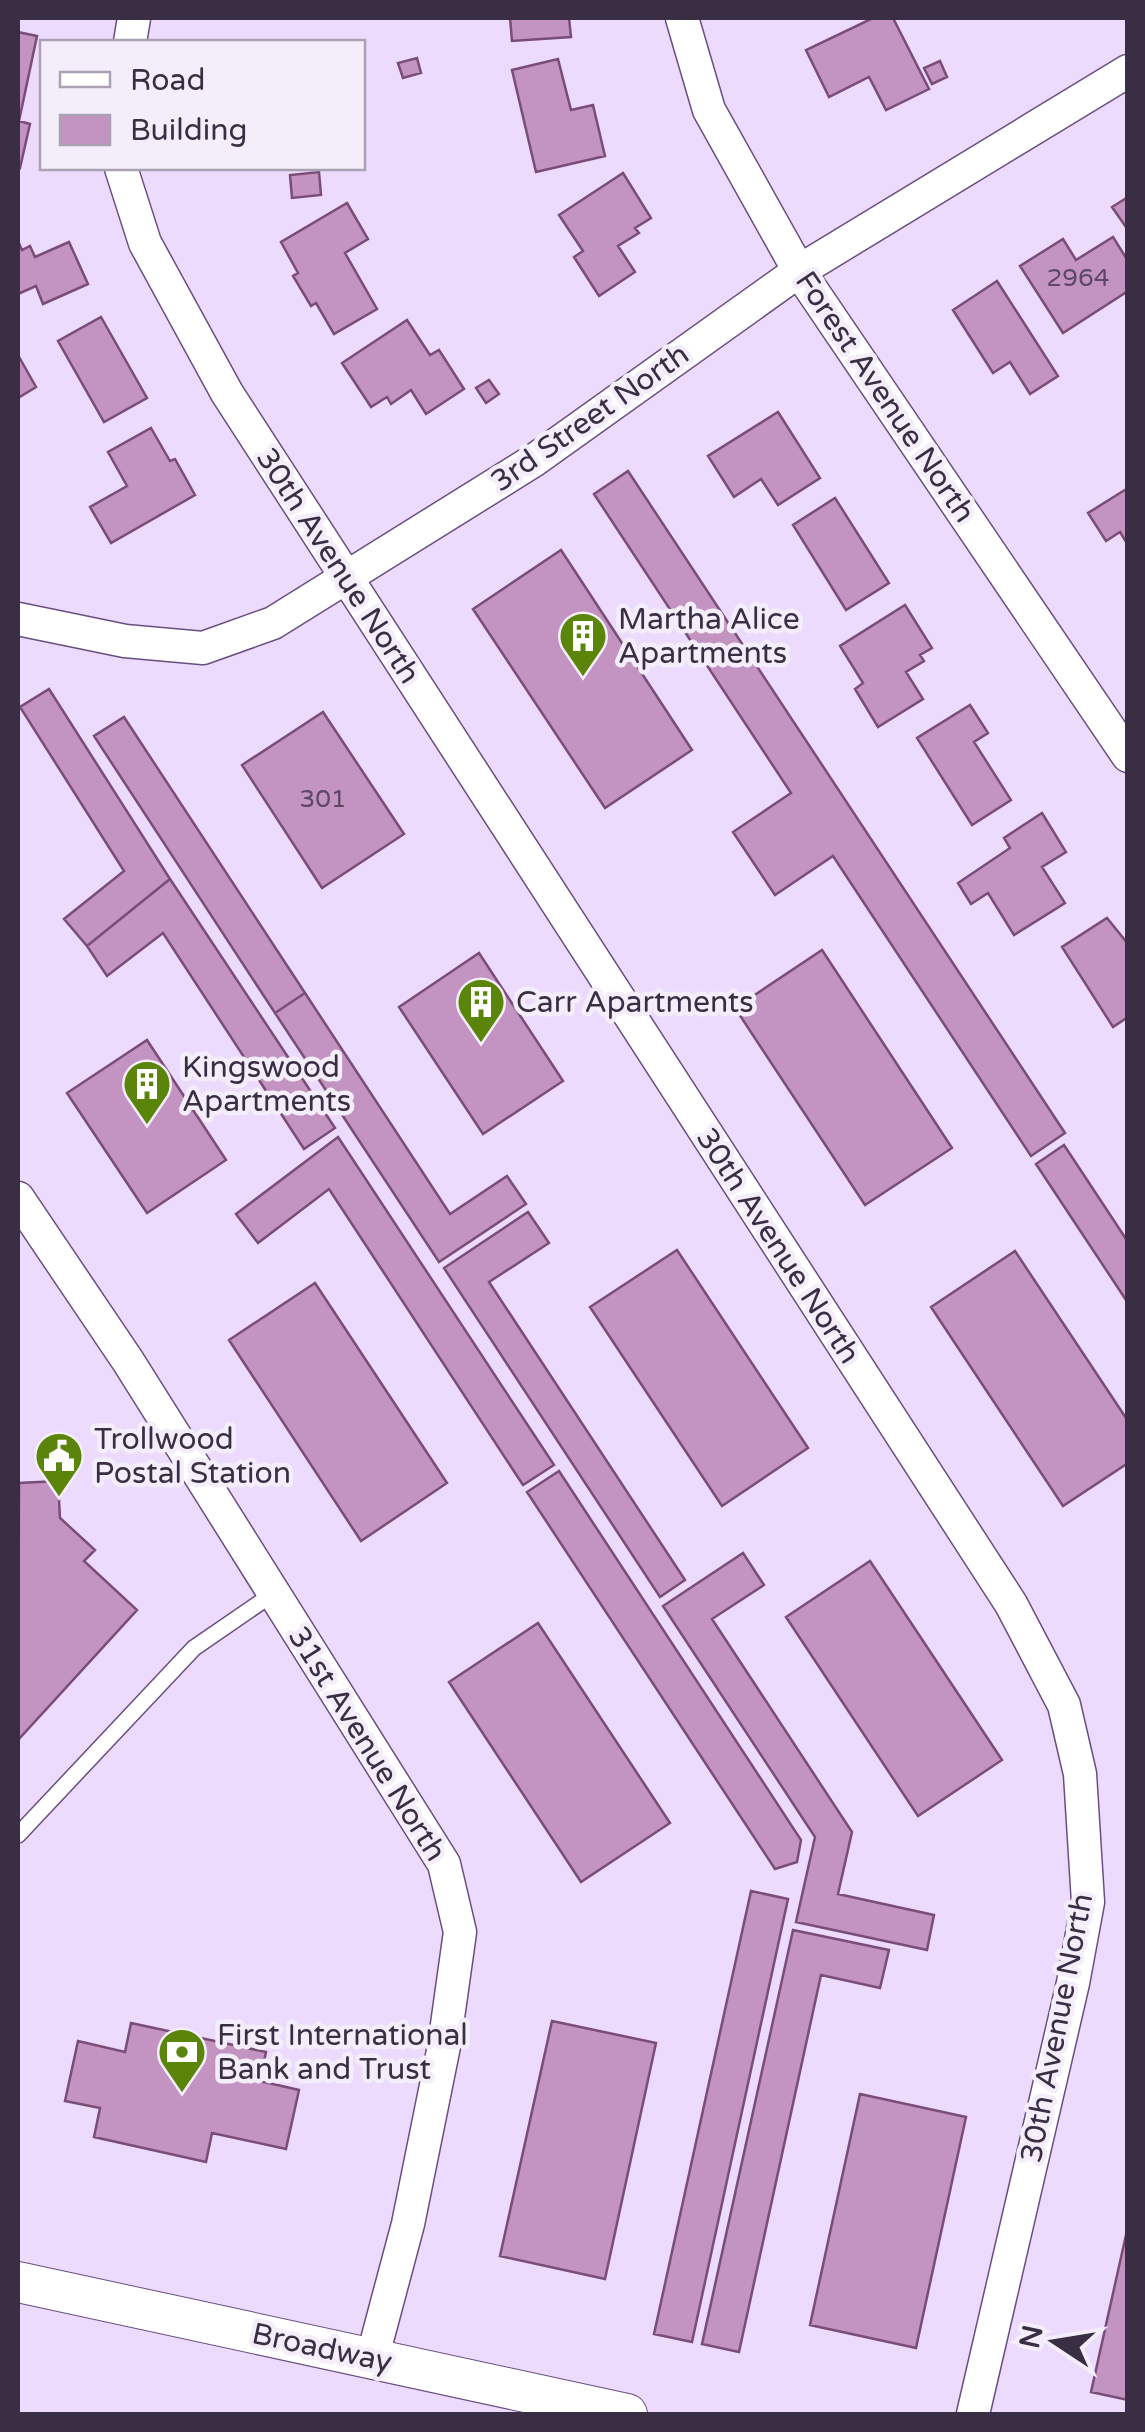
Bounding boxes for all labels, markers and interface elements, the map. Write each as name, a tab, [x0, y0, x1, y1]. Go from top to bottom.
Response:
legend	[40, 40, 365, 170]
text: Road	[130, 62, 205, 99]
text: Building	[130, 112, 247, 149]
house number: 2964	[1047, 263, 1109, 293]
street label: Forest Avenue North	[787, 264, 983, 530]
street label: 3rd Street North	[484, 336, 696, 500]
street label: 30th Avenue North	[248, 441, 428, 691]
place label: Martha Alice Apartments	[618, 601, 800, 672]
building icon: Martha Alice Apartments	[557, 610, 609, 678]
house number: 301	[299, 784, 347, 814]
building icon: Carr Apartments	[455, 976, 507, 1044]
place label: Carr Apartments	[516, 984, 754, 1021]
place label: Kingswood Apartments	[182, 1049, 351, 1120]
building icon: Kingswood Apartments	[121, 1058, 173, 1126]
street label: 30th Avenue North	[688, 1121, 868, 1371]
place label: Trollwood Postal Station	[94, 1421, 291, 1492]
public building icon: Trollwood Postal Station	[33, 1430, 85, 1498]
street label: 31st Avenue North	[280, 1620, 454, 1868]
street label: 30th Avenue North	[1013, 1890, 1101, 2166]
place label: First International Bank and Trust	[217, 2017, 468, 2088]
bank icon: First International Bank and Trust	[156, 2026, 208, 2094]
north arrow	[1005, 2292, 1105, 2392]
street label: Broadway	[249, 2315, 395, 2381]
text: N	[1013, 2322, 1050, 2352]

